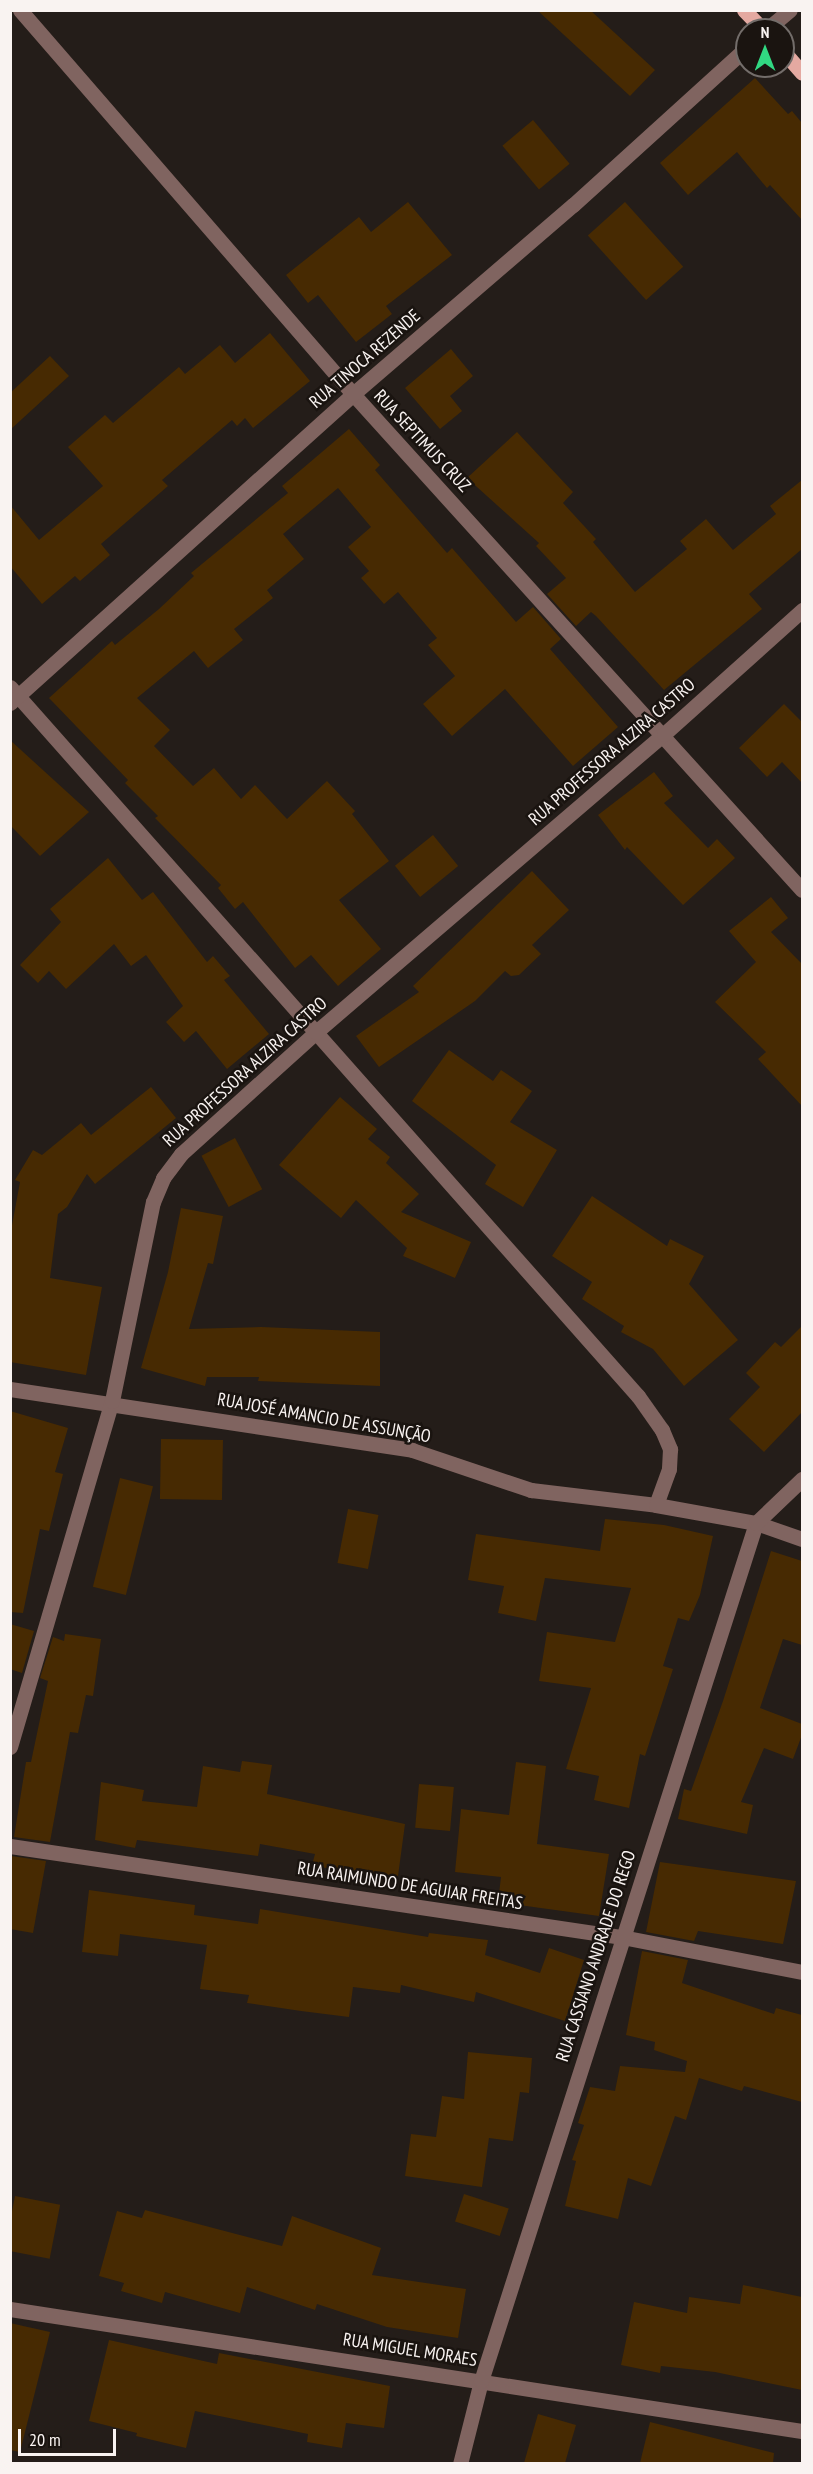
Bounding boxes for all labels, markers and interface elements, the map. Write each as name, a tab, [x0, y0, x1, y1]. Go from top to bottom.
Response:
north arrow	[735, 18, 795, 78]
text: N	[761, 22, 769, 42]
street label: RUA TINOCA REZENDE	[305, 305, 425, 413]
street label: RUA SEPTIMUS CRUZ	[369, 385, 475, 497]
street label: RUA PROFESSORA ALZIRA CASTRO	[524, 673, 700, 831]
street label: RUA PROFESSORA ALZIRA CASTRO	[158, 992, 332, 1152]
street label: RUA JOSÉ AMANCIO DE ASSUNÇÃO	[215, 1388, 433, 1448]
street label: RUA CASSIANO ANDRADE DO REGO	[551, 1847, 641, 2065]
street label: RUA RAIMUNDO DE AGUIAR FREITAS	[295, 1857, 525, 1915]
street label: RUA MIGUEL MORAES	[341, 2329, 479, 2371]
scale bar	[21, 2417, 118, 2455]
text: 20 m	[29, 2428, 61, 2451]

